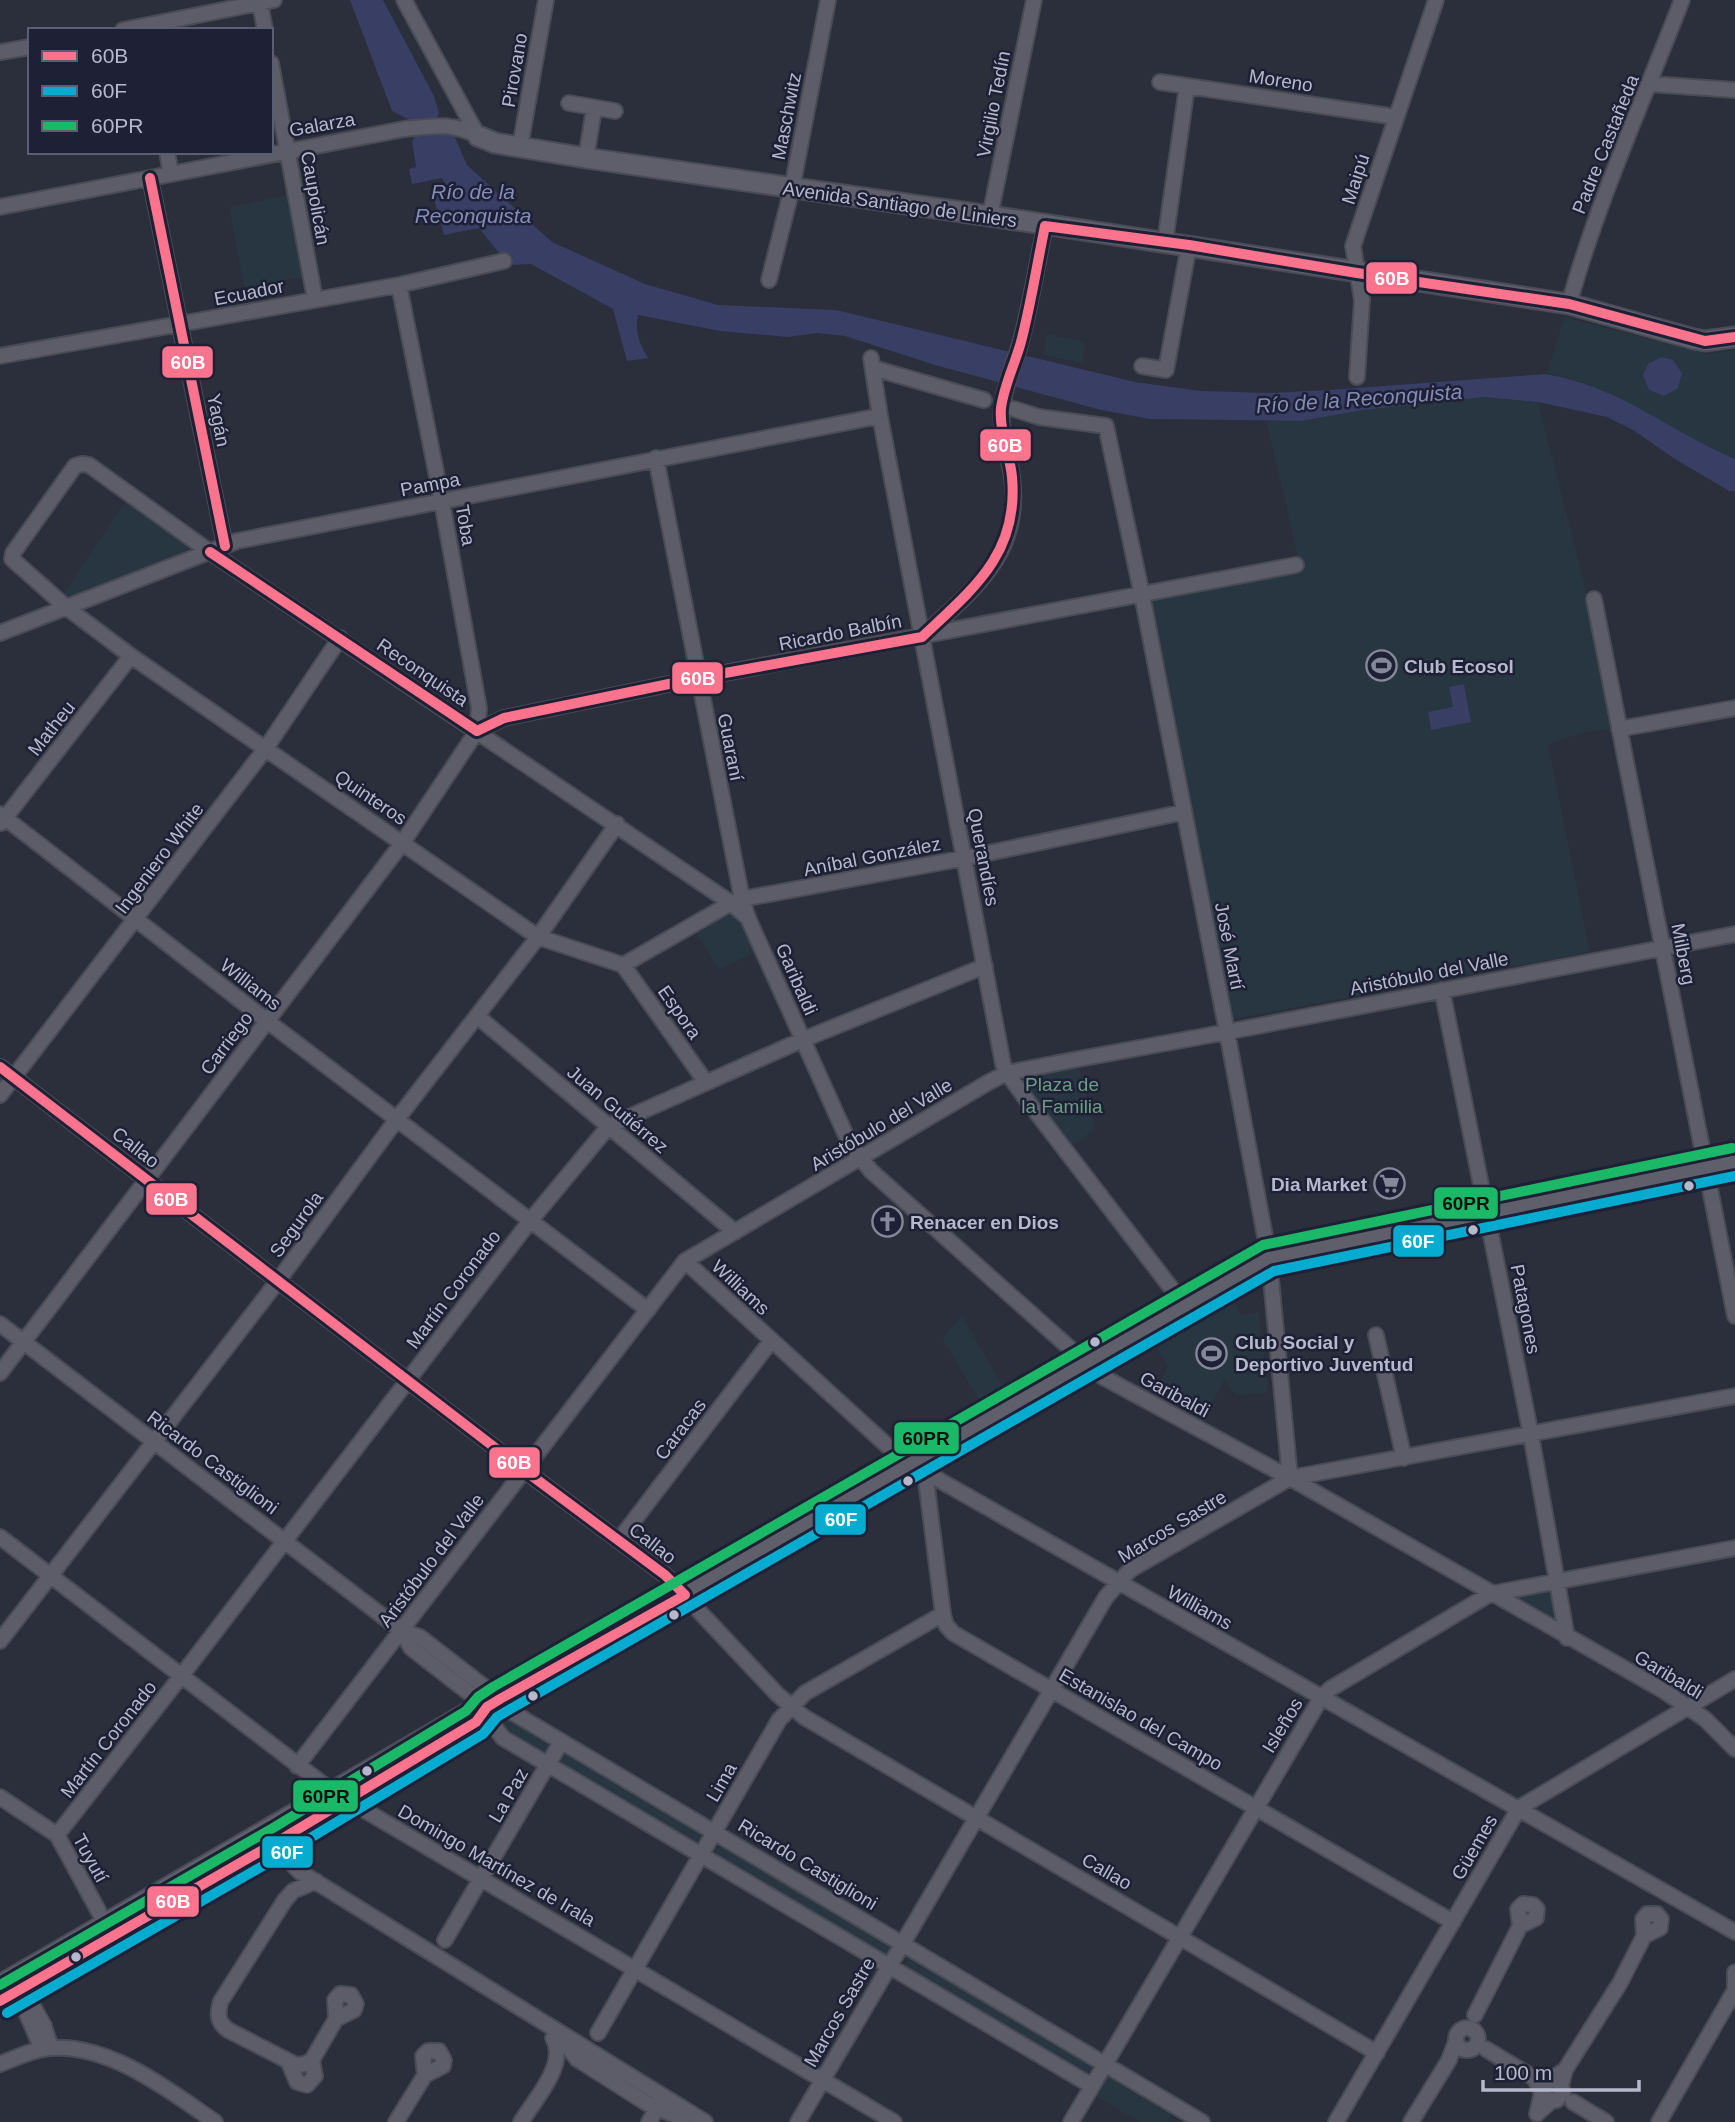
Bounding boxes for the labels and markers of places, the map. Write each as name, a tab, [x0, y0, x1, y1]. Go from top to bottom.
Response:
sports icon: Club Ecosol	[1364, 649, 1398, 683]
place label: Club Ecosol	[1404, 656, 1514, 677]
supermarket icon: Dia Market	[1373, 1167, 1407, 1201]
place label: Dia Market	[1271, 1174, 1368, 1195]
unlabelled marker	[1682, 1179, 1696, 1193]
church icon: Renacer en Dios	[870, 1205, 904, 1239]
place label: Renacer en Dios	[910, 1212, 1059, 1233]
unlabelled marker	[1466, 1223, 1480, 1237]
place label: Club Social y Deportivo Juventud	[1235, 1332, 1413, 1375]
unlabelled marker	[1088, 1335, 1102, 1349]
sports icon: Club Social y Deportivo Juventud	[1195, 1336, 1229, 1370]
unlabelled marker	[901, 1474, 915, 1488]
unlabelled marker	[667, 1608, 681, 1622]
unlabelled marker	[526, 1689, 540, 1703]
unlabelled marker	[360, 1764, 374, 1778]
unlabelled marker	[69, 1950, 83, 1964]

